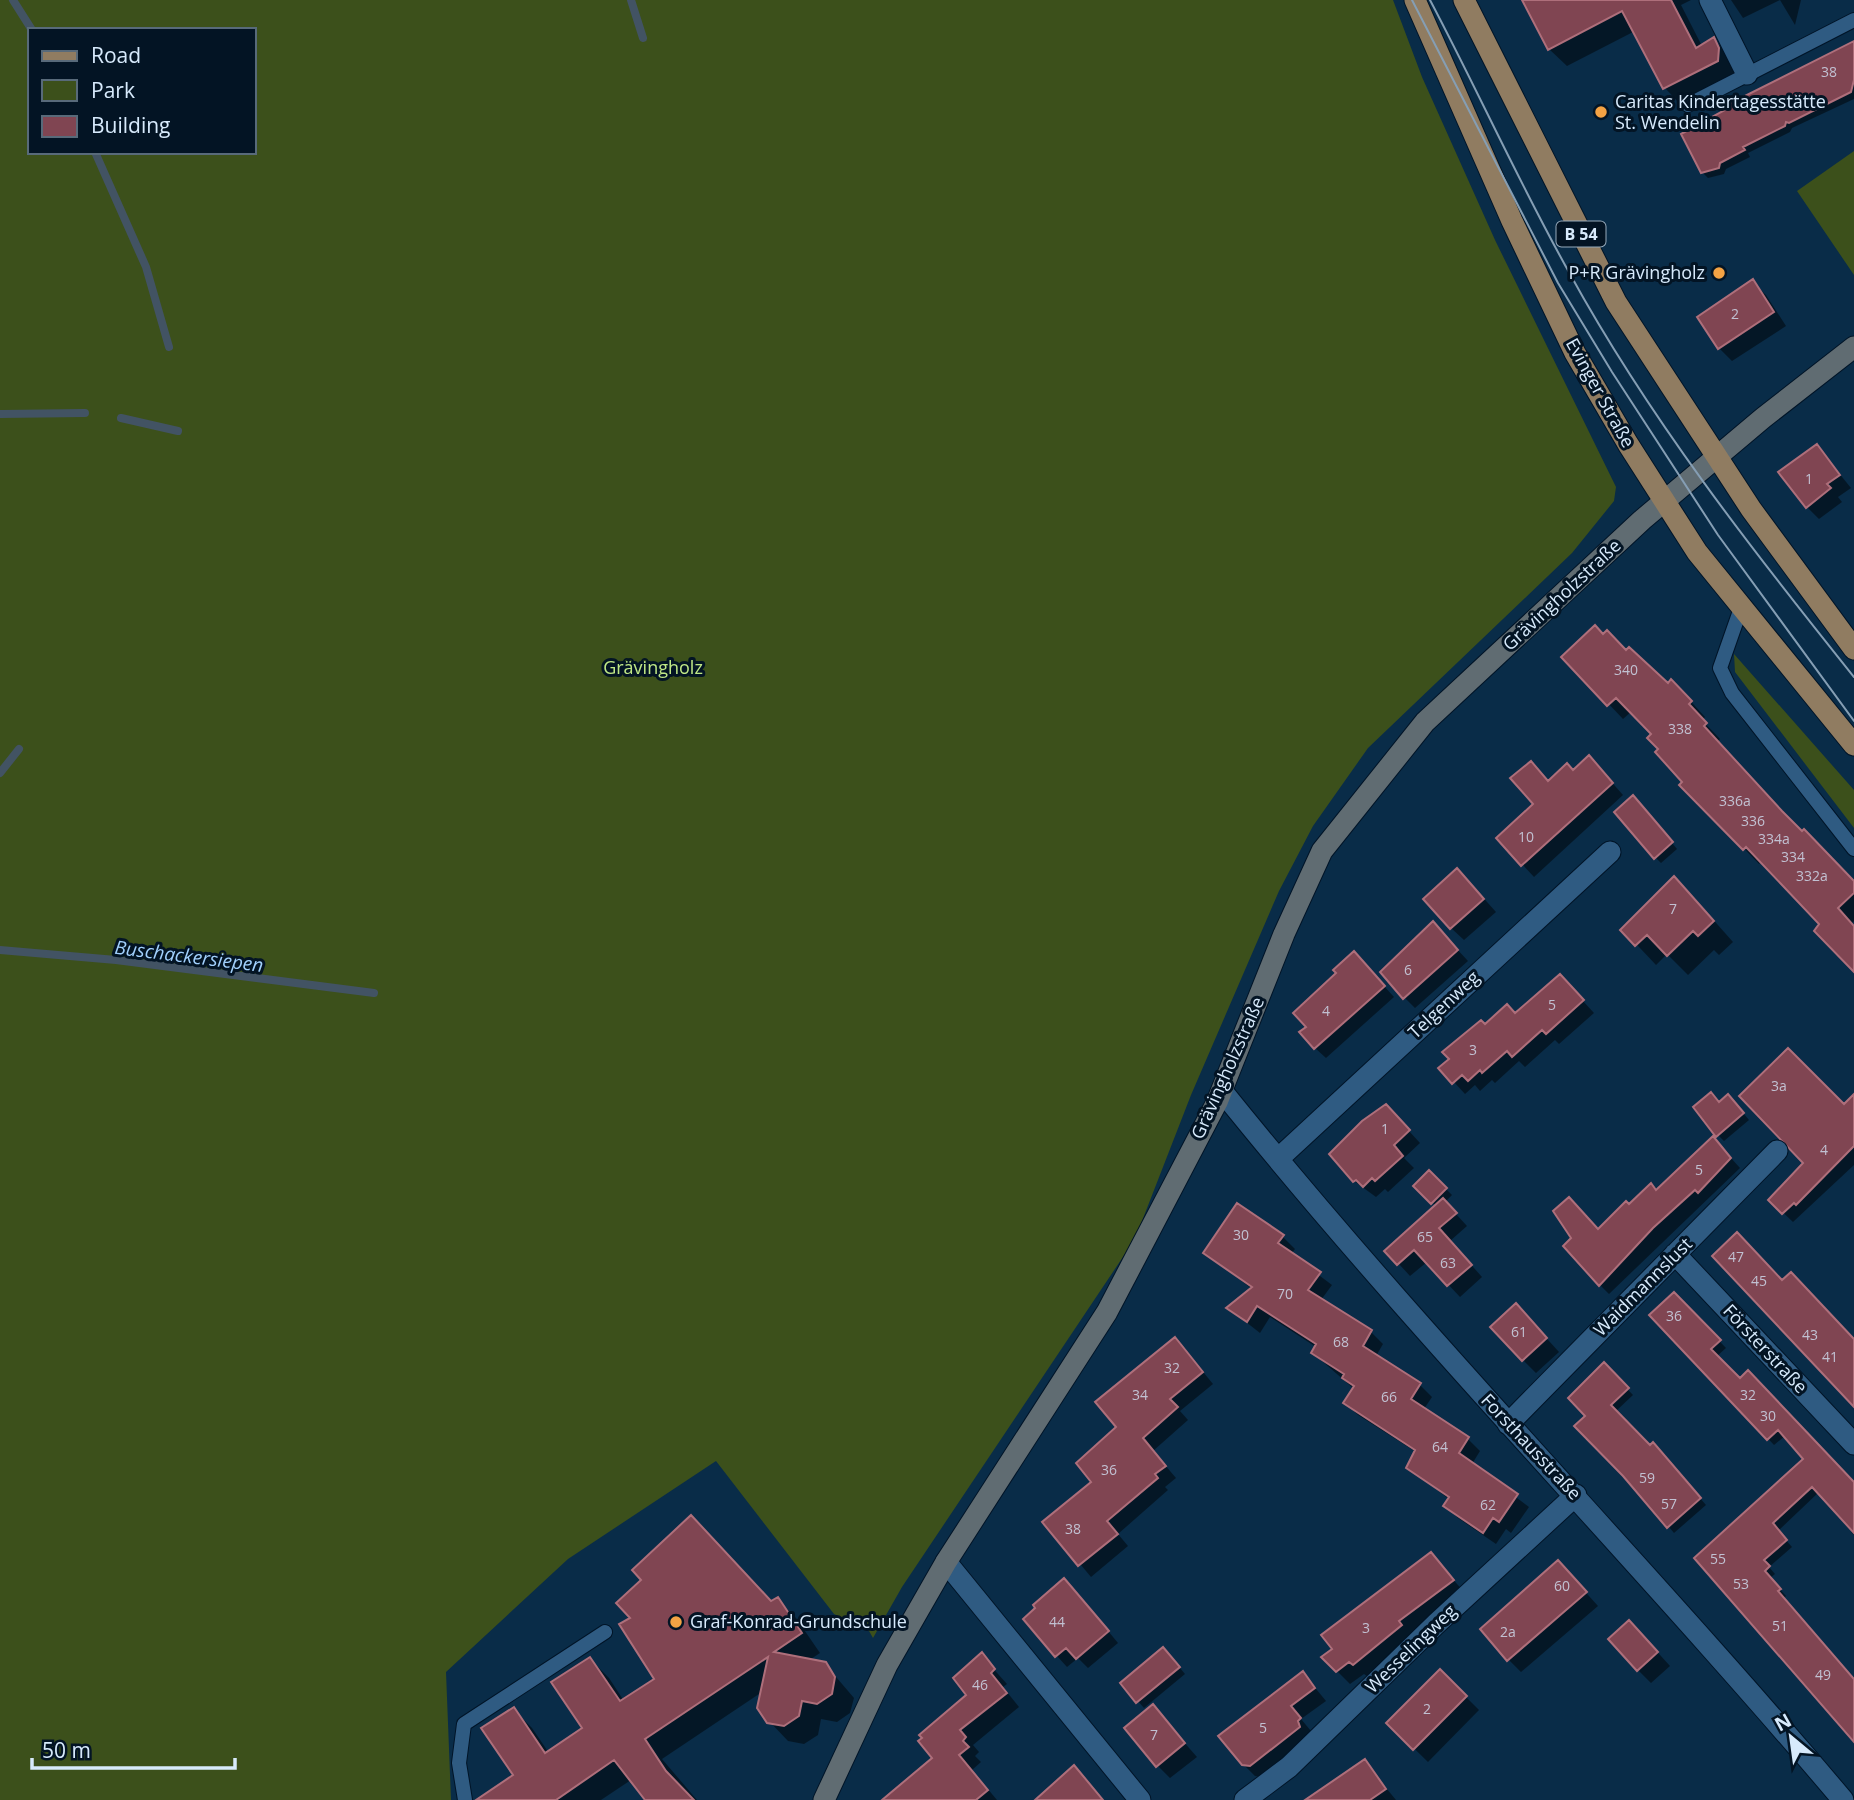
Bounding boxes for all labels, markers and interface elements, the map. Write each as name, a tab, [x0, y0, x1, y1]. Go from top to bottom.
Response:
legend	[28, 28, 256, 154]
text: Road	[91, 41, 141, 69]
house number: 38	[1821, 62, 1837, 81]
text: Park	[91, 76, 135, 104]
place label: Caritas Kindertagesstätte St. Wendelin	[1615, 89, 1826, 134]
marker: Caritas Kindertagesstätte St. Wendelin	[1593, 104, 1609, 120]
text: Building	[91, 111, 170, 139]
road number: B 54	[1556, 222, 1606, 246]
place label: P+R Grävingholz	[1568, 260, 1705, 284]
marker: P+R Grävingholz	[1711, 265, 1727, 281]
house number: 2	[1731, 304, 1739, 323]
street label: Evinger Straße	[1561, 334, 1641, 451]
house number: 1	[1805, 469, 1813, 488]
street label: Grävingholzstraße	[1497, 533, 1626, 655]
park label: Grävingholz	[603, 655, 703, 679]
house number: 340	[1614, 660, 1638, 679]
house number: 338	[1668, 719, 1692, 738]
house number: 336a	[1719, 791, 1751, 810]
house number: 336	[1741, 811, 1765, 830]
house number: 10	[1518, 827, 1534, 846]
house number: 334a	[1758, 829, 1790, 848]
house number: 334	[1781, 847, 1805, 866]
house number: 332a	[1796, 866, 1828, 885]
house number: 7	[1669, 899, 1677, 918]
water label: Buschackersiepen	[113, 934, 265, 978]
house number: 6	[1404, 960, 1412, 979]
street label: Telgenweg	[1402, 965, 1484, 1044]
street label: Grävingholzstraße	[1185, 993, 1269, 1143]
house number: 5	[1548, 995, 1556, 1014]
house number: 4	[1322, 1001, 1330, 1020]
house number: 3	[1469, 1040, 1477, 1059]
house number: 3a	[1771, 1076, 1787, 1095]
house number: 1	[1381, 1119, 1389, 1138]
house number: 4	[1820, 1140, 1828, 1159]
house number: 5	[1695, 1160, 1703, 1179]
house number: 30	[1233, 1225, 1249, 1244]
house number: 65	[1417, 1227, 1433, 1246]
street label: Waidmannslust	[1588, 1232, 1697, 1341]
house number: 47	[1728, 1247, 1744, 1266]
house number: 63	[1440, 1253, 1456, 1272]
house number: 45	[1751, 1271, 1767, 1290]
house number: 70	[1277, 1284, 1293, 1303]
street label: Försterstraße	[1718, 1299, 1813, 1398]
house number: 36	[1666, 1306, 1682, 1325]
house number: 61	[1511, 1322, 1527, 1341]
house number: 43	[1802, 1325, 1818, 1344]
house number: 68	[1333, 1332, 1349, 1351]
house number: 41	[1822, 1347, 1838, 1366]
house number: 32	[1164, 1358, 1180, 1377]
house number: 34	[1132, 1385, 1148, 1404]
house number: 32	[1740, 1385, 1756, 1404]
house number: 66	[1381, 1387, 1397, 1406]
street label: Forsthausstraße	[1476, 1388, 1587, 1505]
house number: 30	[1760, 1406, 1776, 1425]
house number: 64	[1432, 1437, 1448, 1456]
house number: 36	[1101, 1460, 1117, 1479]
house number: 59	[1639, 1468, 1655, 1487]
house number: 57	[1661, 1494, 1677, 1513]
house number: 62	[1480, 1495, 1496, 1514]
house number: 38	[1065, 1519, 1081, 1538]
house number: 55	[1710, 1549, 1726, 1568]
house number: 53	[1733, 1574, 1749, 1593]
house number: 60	[1554, 1576, 1570, 1595]
street label: Wesselingweg	[1360, 1599, 1461, 1698]
place label: Graf-Konrad-Grundschule	[690, 1609, 907, 1633]
house number: 44	[1049, 1612, 1065, 1631]
marker: Graf-Konrad-Grundschule	[668, 1614, 684, 1630]
house number: 51	[1772, 1616, 1788, 1635]
house number: 3	[1362, 1618, 1370, 1637]
house number: 2a	[1500, 1622, 1516, 1641]
house number: 49	[1815, 1665, 1831, 1684]
house number: 46	[972, 1675, 988, 1694]
house number: 2	[1423, 1699, 1431, 1718]
north arrow	[1756, 1702, 1826, 1772]
text: N	[1770, 1707, 1796, 1737]
house number: 5	[1259, 1718, 1267, 1737]
house number: 7	[1150, 1725, 1158, 1744]
scale bar	[32, 1727, 234, 1771]
text: 50 m	[42, 1736, 91, 1764]

